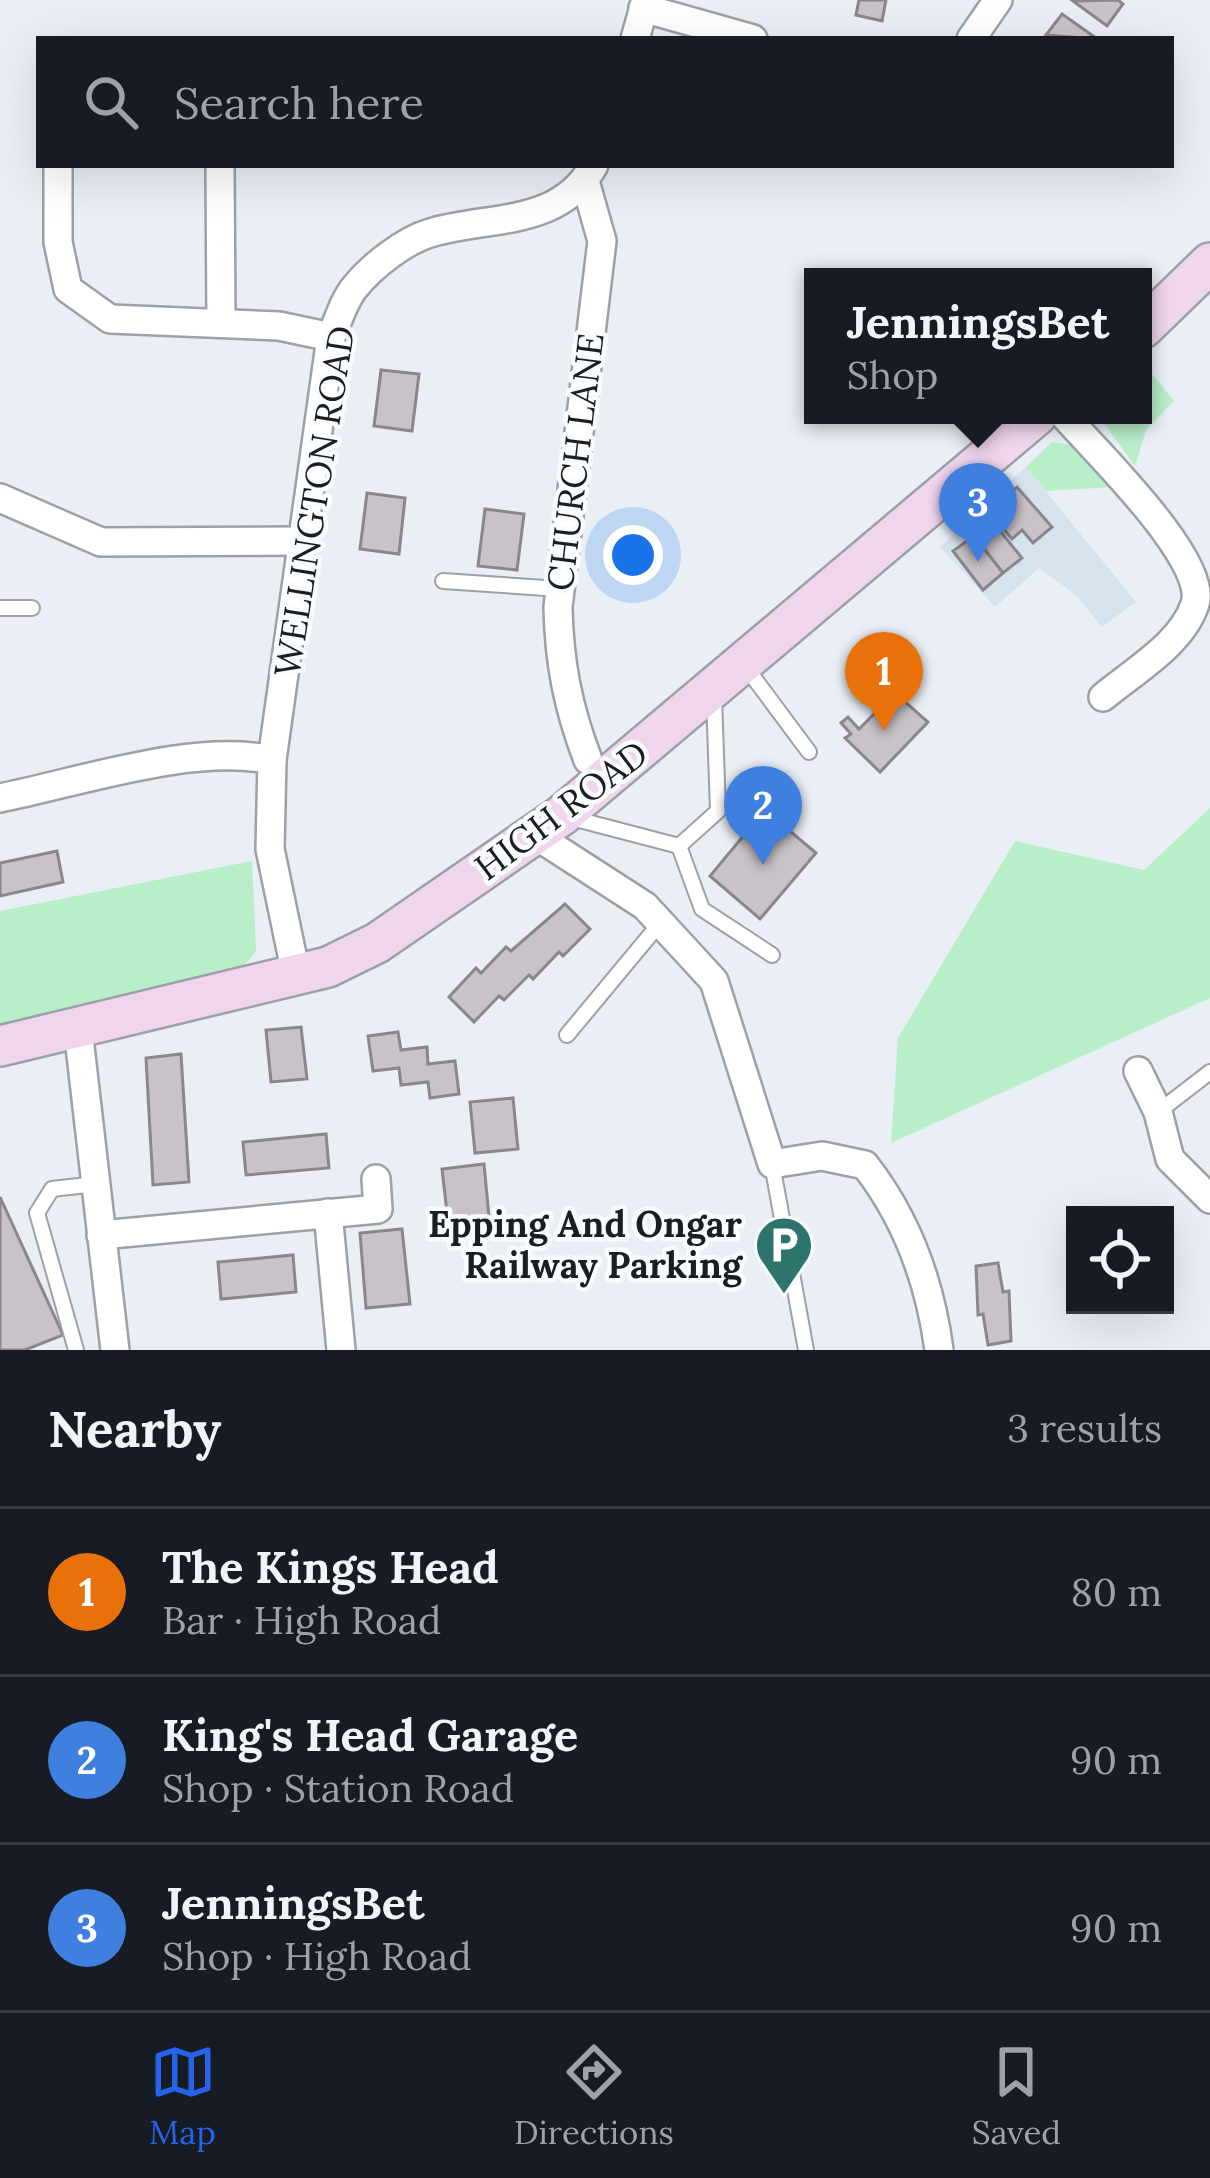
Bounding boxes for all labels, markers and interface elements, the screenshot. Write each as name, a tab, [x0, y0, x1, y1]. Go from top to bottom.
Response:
search box	[36, 36, 1174, 168]
icon: search	[78, 69, 144, 135]
text: Search here	[174, 74, 424, 131]
popup	[804, 268, 1152, 424]
text: JenningsBet	[847, 293, 1109, 350]
street label: WELLINGTON ROAD	[264, 322, 364, 680]
street label: CHURCH LANE	[536, 330, 614, 594]
text: Shop	[847, 350, 938, 400]
pin: 3	[939, 463, 1017, 562]
your location	[603, 525, 663, 585]
pin: 1	[845, 632, 923, 731]
street label: HIGH ROAD	[465, 730, 657, 890]
pin: 2	[724, 766, 802, 865]
place label: Epping And Ongar Railway Parking	[428, 1201, 744, 1288]
map controls	[1066, 1206, 1174, 1314]
button: locate	[1066, 1206, 1174, 1314]
parking icon: Epping And Ongar Railway Parking	[753, 1214, 815, 1296]
text: Nearby	[48, 1396, 221, 1461]
text: 3 results	[1007, 1403, 1162, 1453]
text: The Kings Head	[162, 1538, 499, 1595]
text: 1	[79, 1567, 95, 1617]
text: 80 m	[1071, 1567, 1162, 1617]
text: Bar · High Road	[162, 1595, 441, 1645]
text: King's Head Garage	[162, 1706, 578, 1763]
text: 2	[77, 1735, 97, 1785]
text: 90 m	[1070, 1735, 1162, 1785]
text: Shop · Station Road	[162, 1763, 514, 1813]
text: JenningsBet	[162, 1874, 425, 1931]
text: 3	[76, 1903, 98, 1953]
text: 90 m	[1070, 1903, 1162, 1953]
text: Shop · High Road	[162, 1931, 472, 1981]
tab: Map	[149, 2039, 216, 2153]
tab: Directions	[514, 2039, 674, 2153]
tab: Saved	[972, 2039, 1061, 2153]

